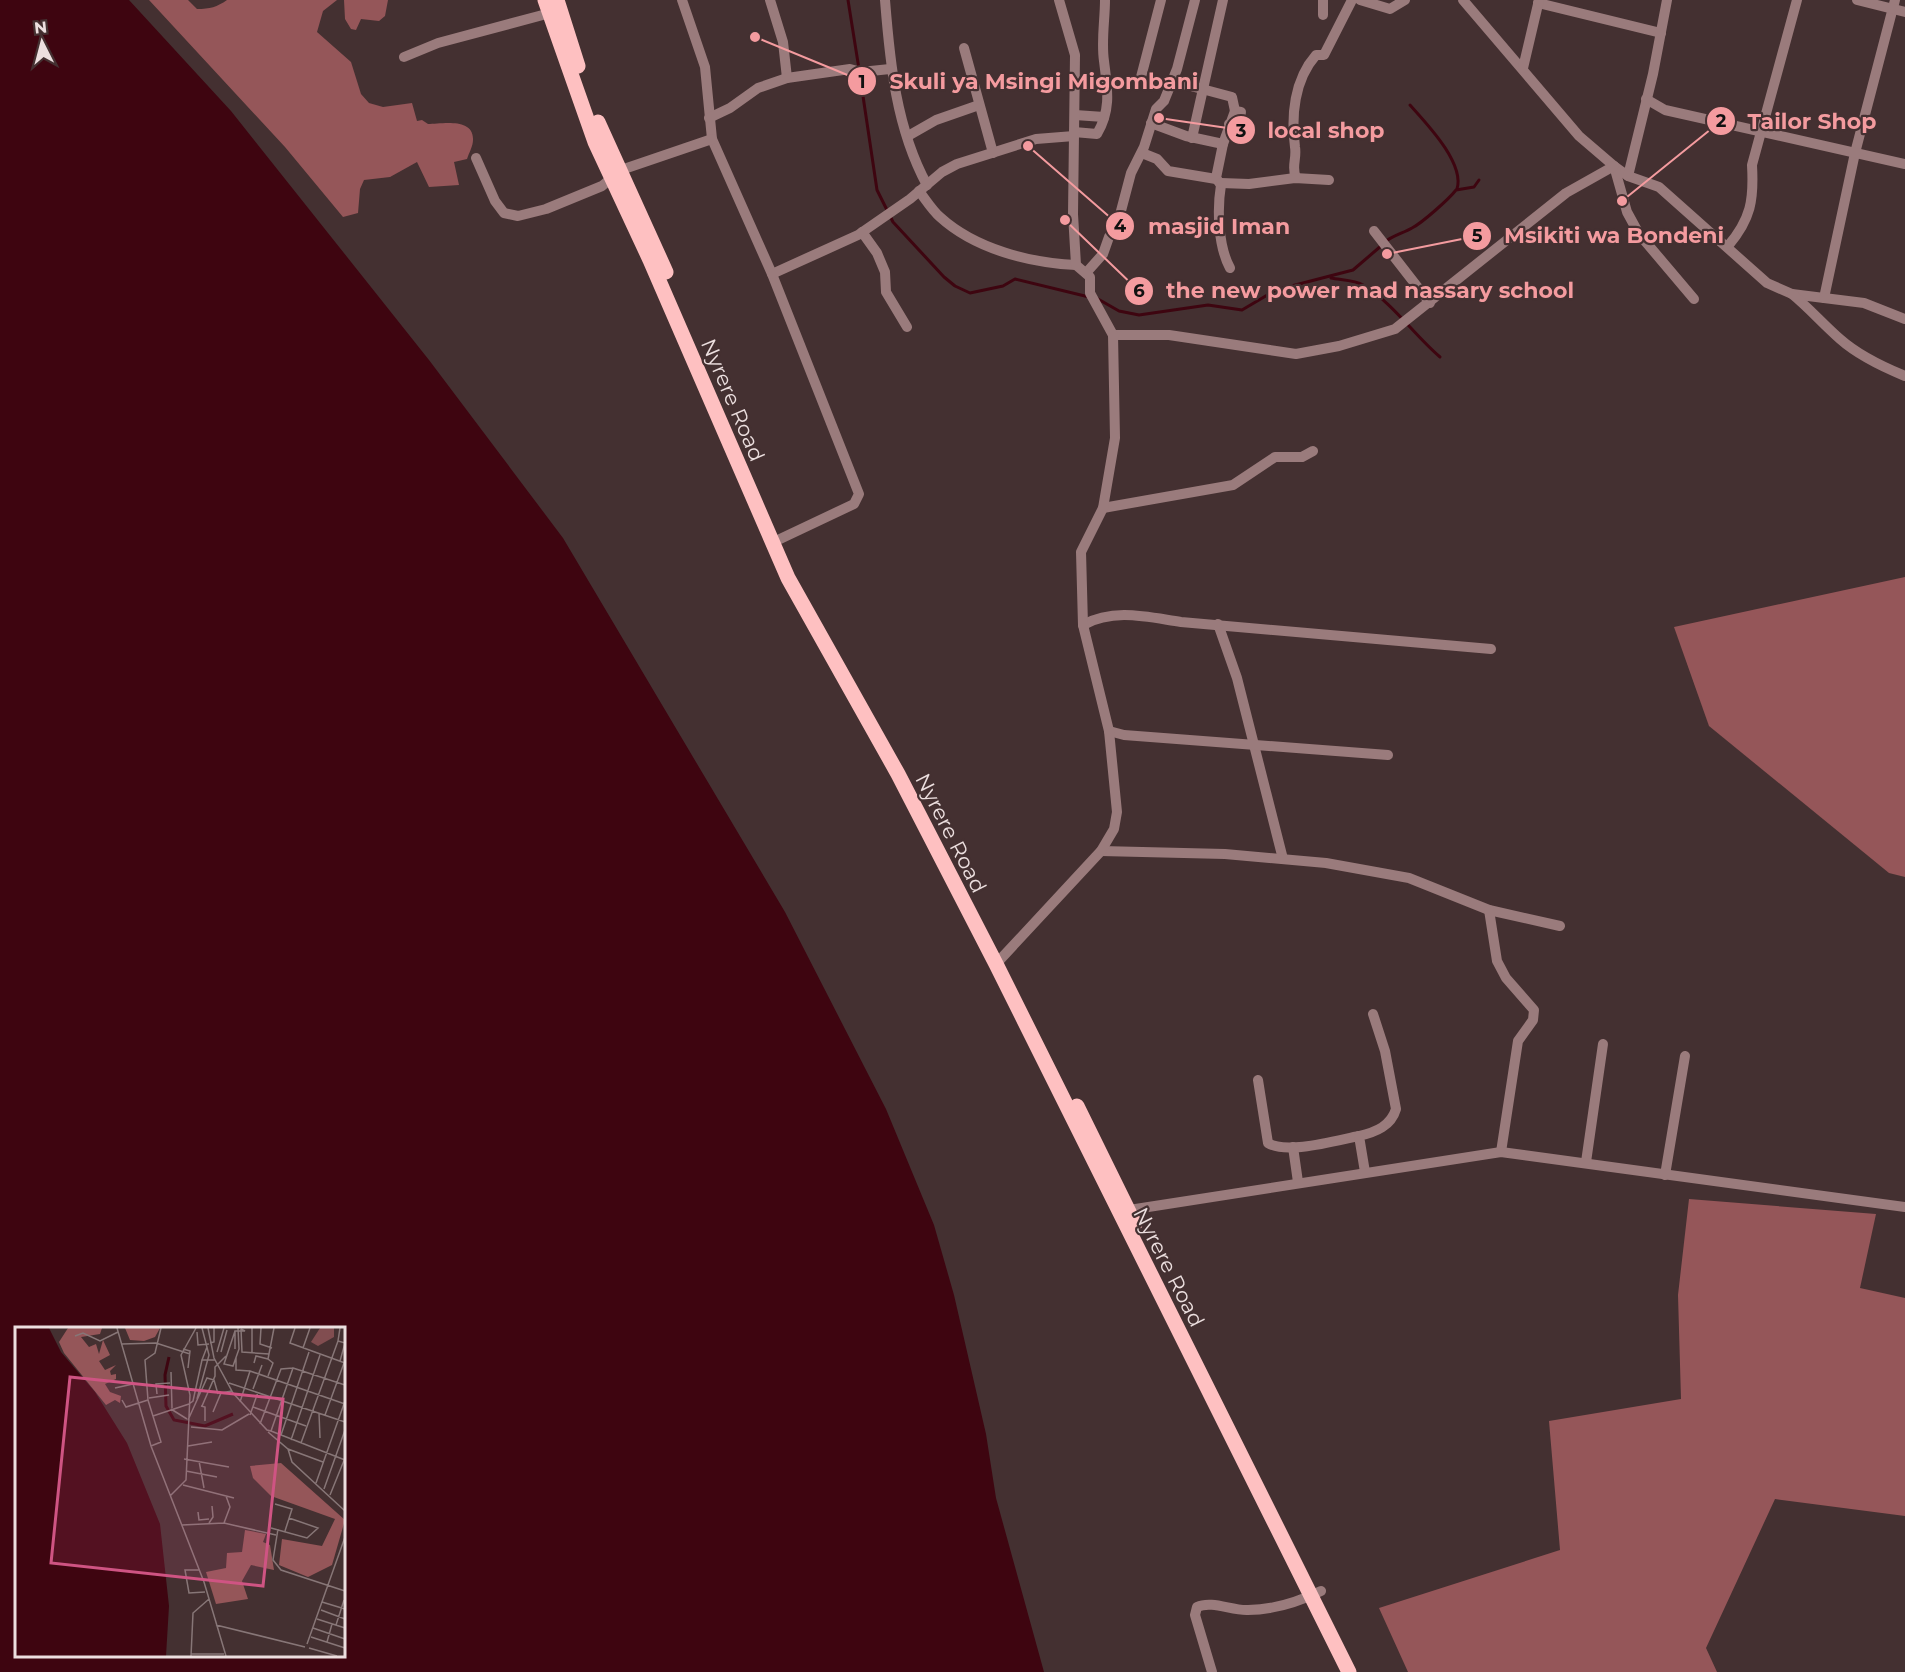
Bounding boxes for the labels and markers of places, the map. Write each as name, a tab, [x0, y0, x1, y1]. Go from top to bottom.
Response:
callout: Skuli ya Msingi Migombani	[847, 61, 1210, 101]
callout: Tailor Shop	[1706, 101, 1889, 141]
callout: local shop	[1226, 110, 1397, 150]
callout: masjid Iman	[1105, 206, 1302, 246]
callout: Msikiti wa Bondeni	[1462, 216, 1736, 256]
callout: the new power mad nassary school	[1124, 271, 1586, 311]

